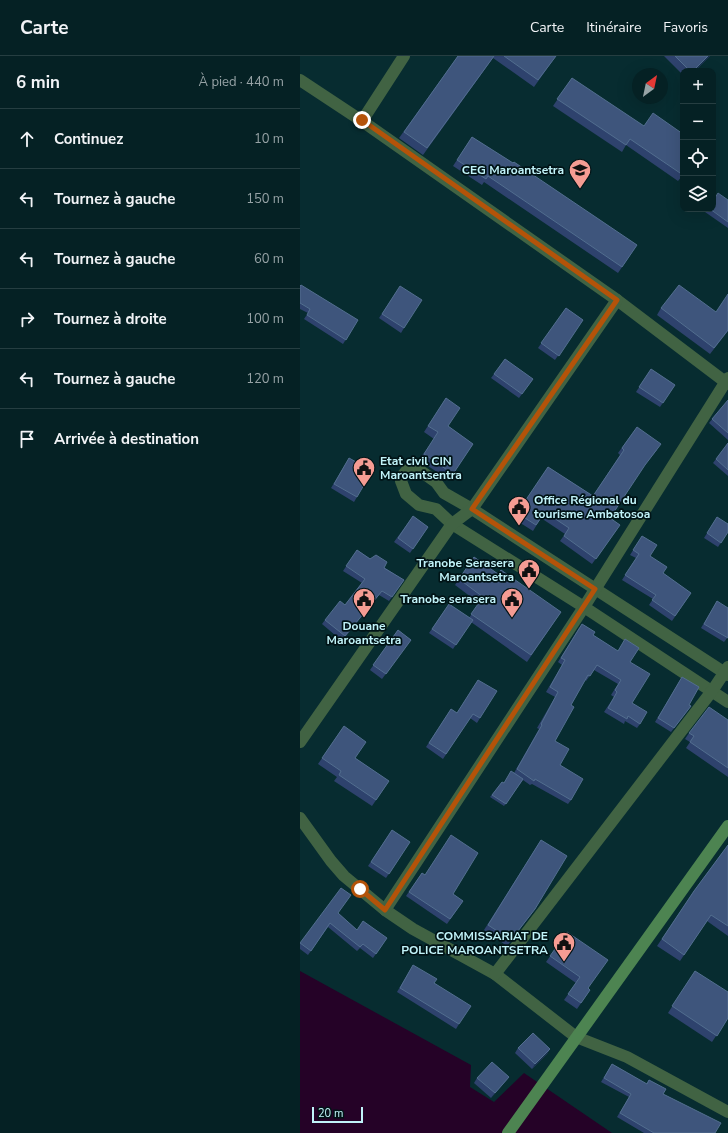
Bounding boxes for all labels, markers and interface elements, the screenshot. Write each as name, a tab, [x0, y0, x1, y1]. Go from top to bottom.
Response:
text: Carte	[20, 15, 68, 41]
text: Carte	[530, 18, 564, 37]
text: Itinéraire	[586, 18, 641, 37]
text: Favoris	[663, 18, 708, 37]
north arrow	[632, 68, 668, 104]
map controls	[680, 68, 716, 212]
button: +	[680, 68, 716, 104]
text: 6 min	[16, 71, 60, 94]
text: À pied · 440 m	[199, 73, 284, 91]
button: −	[680, 104, 716, 140]
route end	[353, 111, 371, 129]
icon: ahead	[16, 128, 38, 150]
text: Continuez	[54, 129, 123, 149]
text: 10 m	[254, 130, 284, 148]
button: locate	[680, 140, 716, 176]
school or university icon: CEG Maroantsetra	[567, 157, 593, 190]
place label: CEG Maroantsetra	[462, 162, 564, 178]
button: layers	[680, 176, 716, 212]
icon: left	[16, 188, 38, 210]
text: Tournez à gauche	[54, 189, 176, 209]
text: 150 m	[246, 190, 284, 208]
icon: left	[16, 248, 38, 270]
text: Tournez à gauche	[54, 249, 176, 269]
text: 60 m	[254, 250, 284, 268]
icon: right	[16, 308, 38, 330]
text: Tournez à droite	[54, 309, 167, 329]
text: 100 m	[246, 310, 284, 328]
icon: left	[16, 368, 38, 390]
text: Tournez à gauche	[54, 369, 176, 389]
text: 120 m	[246, 370, 284, 388]
icon: arrive	[16, 428, 38, 450]
text: Arrivée à destination	[54, 429, 199, 449]
place label: Etat civil CIN Maroantsentra	[380, 453, 462, 483]
public building icon: Etat civil CIN Maroantsentra	[351, 455, 377, 488]
place label: Office Régional du tourisme Ambatosoa	[534, 492, 650, 522]
public building icon: Office Régional du tourisme Ambatosoa	[506, 494, 532, 527]
place label: Tranobe Serasera Maroantsetra	[417, 555, 514, 585]
public building icon: Tranobe Serasera Maroantsetra	[516, 557, 542, 590]
public building icon: Douane Maroantsetra	[351, 586, 377, 619]
public building icon: Tranobe serasera	[499, 586, 525, 619]
place label: Tranobe serasera	[400, 591, 496, 607]
place label: Douane Maroantsetra	[327, 618, 401, 648]
route start	[351, 880, 369, 898]
place label: COMMISSARIAT DE POLICE MAROANTSETRA	[401, 928, 548, 958]
public building icon: COMMISSARIAT DE POLICE MAROANTSETRA	[551, 930, 577, 963]
scale bar	[312, 1105, 363, 1124]
text: 20 m	[318, 1106, 343, 1121]

